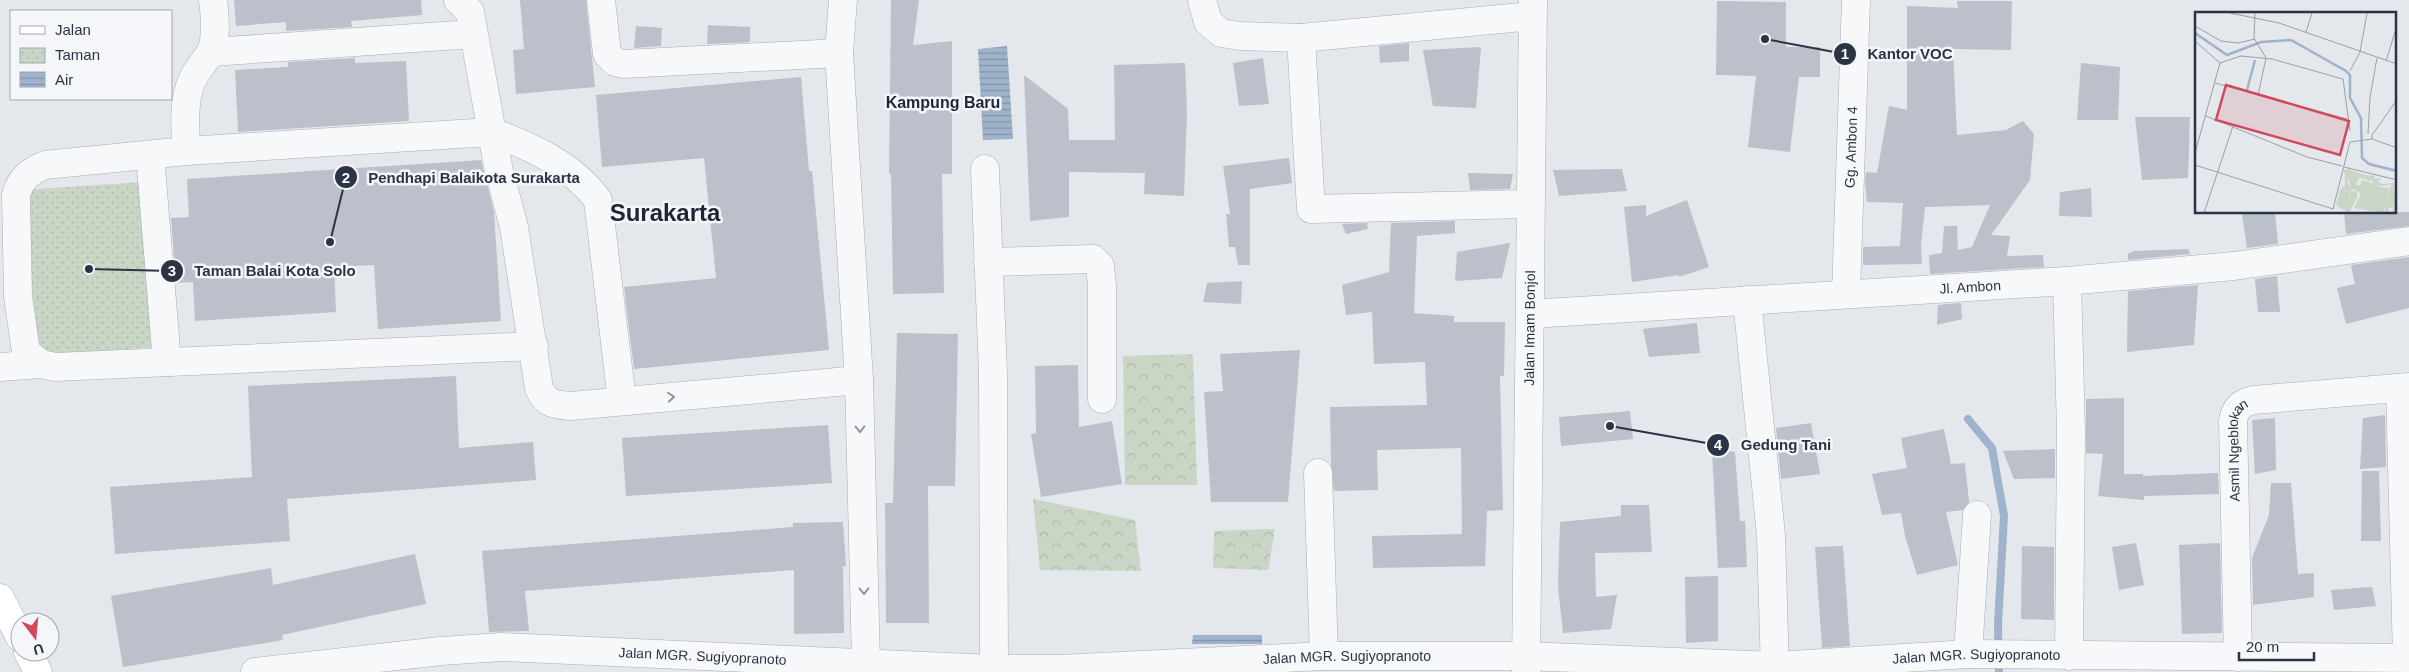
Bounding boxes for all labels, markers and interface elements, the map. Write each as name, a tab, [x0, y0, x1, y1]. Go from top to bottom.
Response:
legend	[10, 10, 172, 100]
inset map	[2195, 12, 2396, 214]
text: Jalan	[55, 21, 91, 38]
callout: Kantor VOC	[1833, 39, 1963, 69]
text: 1	[1841, 45, 1849, 62]
text: Kantor VOC	[1867, 45, 1953, 62]
text: Taman	[55, 46, 100, 63]
text: Air	[55, 71, 73, 88]
district label: Kampung Baru	[886, 94, 1000, 111]
street label: Gg. Ambon 4	[1842, 106, 1860, 188]
callout: Pendhapi Balaikota Surakarta	[333, 162, 590, 192]
text: 2	[342, 169, 350, 186]
text: Pendhapi Balaikota Surakarta	[368, 169, 581, 186]
district label: Surakarta	[610, 199, 721, 226]
callout: Taman Balai Kota Solo	[159, 256, 365, 286]
text: 3	[168, 262, 176, 279]
text: Taman Balai Kota Solo	[194, 262, 356, 279]
street label: Jalan Imam Bonjol	[1521, 270, 1538, 386]
street label: Jl. Ambon	[1939, 277, 2001, 297]
one-way arrow	[667, 392, 675, 403]
street label: Asmil Ngeblokan	[2225, 395, 2251, 502]
one-way arrow	[855, 426, 865, 433]
callout: Gedung Tani	[1706, 430, 1841, 460]
text: 4	[1714, 436, 1723, 453]
text: Gedung Tani	[1741, 436, 1831, 453]
one-way arrow	[859, 588, 869, 596]
north arrow	[10, 612, 60, 662]
scale bar	[2239, 630, 2314, 662]
text: 20 m	[2246, 638, 2279, 655]
text: U	[32, 640, 46, 659]
street label: Jalan MGR. Sugiyopranoto	[618, 644, 787, 668]
street label: Jalan MGR. Sugiyopranoto	[1892, 646, 2061, 667]
street label: Jalan MGR. Sugiyopranoto	[1262, 648, 1431, 667]

